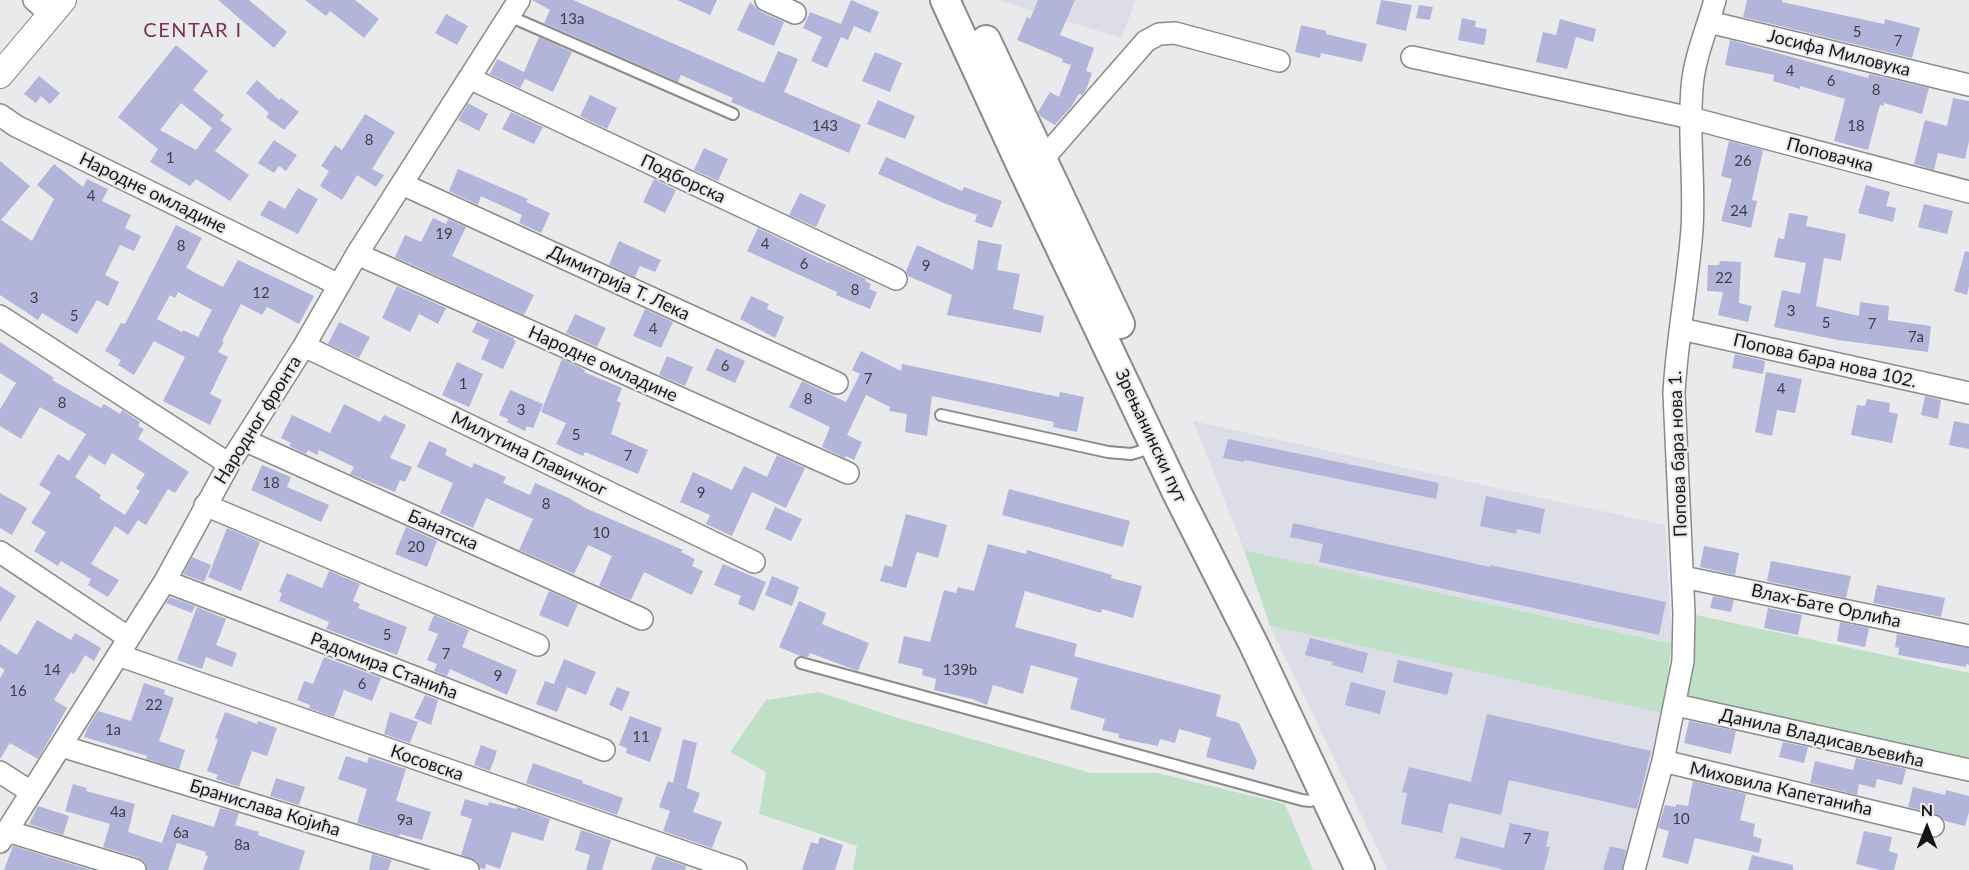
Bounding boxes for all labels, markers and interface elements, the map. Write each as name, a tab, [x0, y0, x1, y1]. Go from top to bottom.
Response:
house number: 13a	[560, 10, 584, 28]
district label: CENTAR I	[143, 19, 243, 43]
house number: 5	[1853, 23, 1861, 41]
street label: Јосифа Миловука	[1765, 25, 1913, 81]
house number: 7	[1894, 32, 1902, 50]
house number: 4	[1786, 62, 1794, 80]
house number: 6	[1827, 72, 1835, 90]
house number: 8	[1872, 81, 1880, 99]
house number: 143	[812, 117, 838, 135]
house number: 18	[1847, 117, 1865, 135]
house number: 8	[365, 131, 373, 149]
street label: Поповачка	[1784, 133, 1876, 177]
street label: Народне омладине	[76, 148, 230, 238]
house number: 1	[166, 149, 174, 167]
street label: Подборска	[637, 150, 729, 208]
house number: 26	[1734, 152, 1752, 170]
house number: 4	[87, 187, 95, 205]
house number: 24	[1730, 202, 1748, 220]
house number: 19	[435, 225, 453, 243]
house number: 4	[761, 235, 769, 253]
house number: 8	[177, 237, 185, 255]
street label: Димитрија Т. Лека	[545, 241, 693, 325]
house number: 6	[800, 255, 808, 273]
house number: 9	[922, 257, 930, 275]
house number: 22	[1715, 269, 1733, 287]
house number: 8	[851, 281, 859, 299]
house number: 12	[252, 284, 270, 302]
house number: 3	[30, 289, 38, 307]
house number: 3	[1787, 302, 1795, 320]
house number: 5	[70, 307, 78, 325]
house number: 5	[1822, 314, 1830, 332]
house number: 7	[1868, 315, 1876, 333]
house number: 4	[649, 320, 657, 338]
street label: Народне омладине	[525, 321, 681, 407]
house number: 7a	[1908, 328, 1924, 346]
street label: Попова бара нова 102.	[1731, 329, 1919, 393]
street label: Народног фронта	[210, 352, 306, 488]
house number: 6	[721, 357, 729, 375]
street label: Зрењанински пут	[1110, 366, 1192, 506]
house number: 7	[864, 370, 872, 388]
street label: Попова бара нова 1.	[1664, 370, 1692, 538]
house number: 1	[459, 375, 467, 393]
house number: 4	[1777, 380, 1785, 398]
house number: 8	[804, 390, 812, 408]
house number: 8	[58, 394, 66, 412]
house number: 3	[517, 401, 525, 419]
street label: Милутина Главичког	[448, 407, 610, 501]
house number: 5	[572, 426, 580, 444]
house number: 7	[624, 447, 632, 465]
house number: 18	[262, 474, 280, 492]
house number: 9	[697, 484, 705, 502]
house number: 8	[542, 495, 550, 513]
street label: Банатска	[405, 505, 481, 555]
house number: 10	[592, 524, 610, 542]
house number: 20	[407, 538, 425, 556]
street label: Влах-Бате Орлића	[1749, 580, 1903, 632]
house number: 5	[383, 626, 391, 644]
street label: Радомира Станића	[307, 628, 461, 704]
house number: 7	[442, 645, 450, 663]
house number: 14	[43, 661, 61, 679]
house number: 139b	[943, 661, 977, 679]
house number: 9	[494, 667, 502, 685]
house number: 6	[358, 675, 366, 693]
house number: 16	[9, 682, 27, 700]
house number: 22	[145, 696, 163, 714]
street label: Данила Владисављевића	[1718, 704, 1926, 772]
house number: 1a	[105, 721, 121, 739]
house number: 11	[632, 728, 650, 746]
street label: Косовска	[388, 740, 466, 786]
street label: Миховила Капетанића	[1688, 757, 1874, 821]
street label: Бранислава Којића	[187, 775, 343, 841]
north arrow	[1897, 798, 1957, 858]
text: N	[1921, 800, 1933, 819]
house number: 4a	[110, 803, 126, 821]
house number: 10	[1672, 810, 1690, 828]
house number: 9a	[397, 811, 413, 829]
house number: 6a	[173, 824, 189, 842]
house number: 7	[1523, 830, 1531, 848]
house number: 8a	[234, 836, 250, 854]

